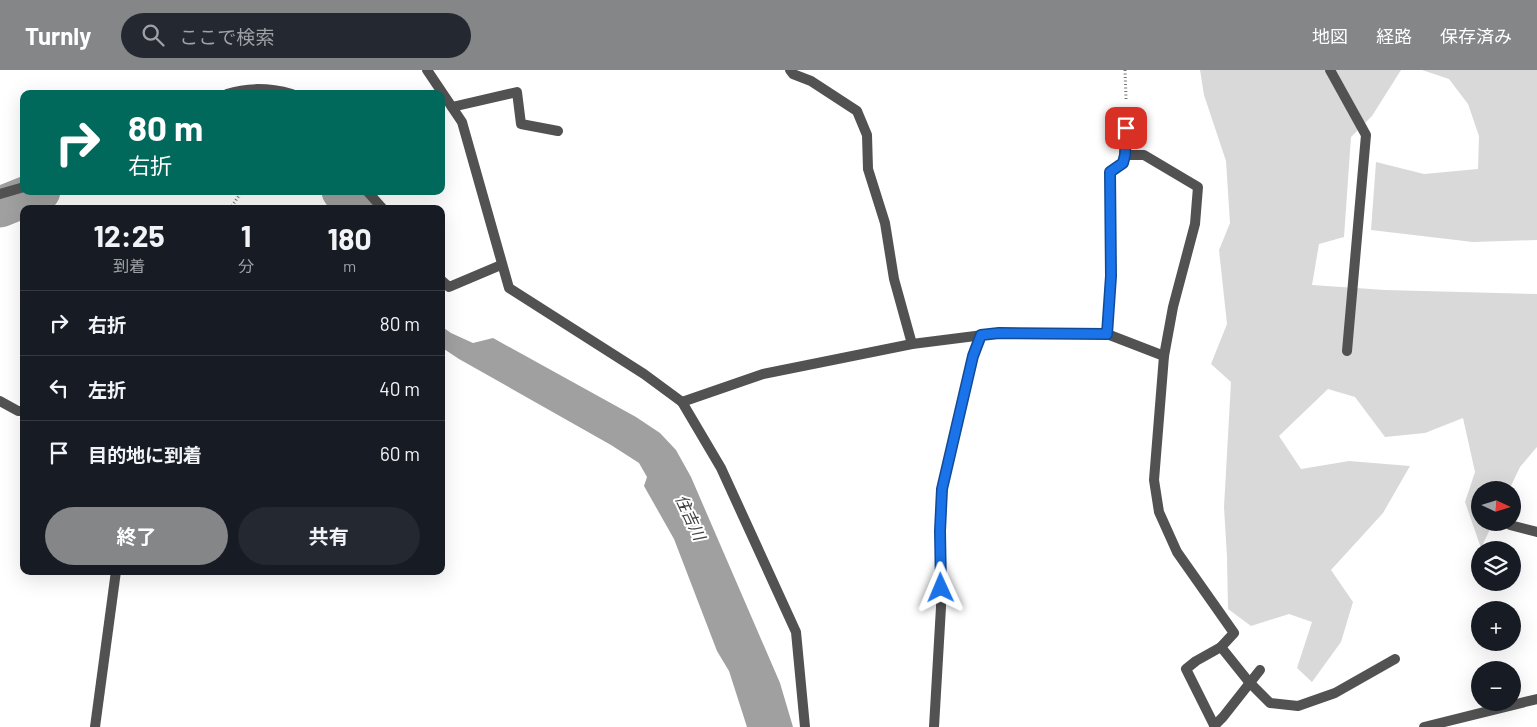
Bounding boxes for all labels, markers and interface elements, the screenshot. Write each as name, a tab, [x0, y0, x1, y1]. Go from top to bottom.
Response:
search box	[121, 13, 471, 58]
text: Turnly	[25, 21, 91, 50]
icon: search	[139, 21, 167, 49]
text: ここで検索	[179, 25, 274, 48]
text: 地図	[1312, 25, 1348, 47]
text: 経路	[1376, 25, 1412, 47]
text: 保存済み	[1440, 25, 1512, 47]
text: 80 m	[128, 106, 203, 148]
pin	[1105, 107, 1147, 149]
icon: right	[45, 110, 110, 175]
icon: arrive	[1112, 114, 1140, 142]
text: 右折	[128, 152, 172, 178]
text: 12:25	[93, 217, 165, 253]
text: 1	[241, 217, 251, 253]
text: 180	[328, 220, 372, 256]
text: 到着	[113, 256, 145, 275]
text: 分	[238, 256, 254, 275]
text: m	[343, 256, 356, 275]
icon: right	[45, 309, 73, 337]
text: 80 m	[380, 312, 420, 335]
text: 右折	[88, 313, 126, 336]
icon: left	[45, 374, 73, 402]
text: 40 m	[379, 377, 420, 400]
text: 左折	[88, 378, 126, 401]
icon: arrive	[45, 439, 73, 467]
text: 60 m	[380, 442, 420, 465]
text: 目的地に到着	[88, 443, 202, 466]
north arrow	[1471, 481, 1521, 531]
map controls	[1471, 481, 1521, 711]
water label: 住吉川	[672, 491, 711, 545]
button: 終了	[45, 507, 228, 565]
button: 共有	[238, 507, 420, 565]
button: layers	[1471, 541, 1521, 591]
position arrow	[914, 561, 966, 613]
button: +	[1471, 601, 1521, 651]
button: −	[1471, 661, 1521, 711]

